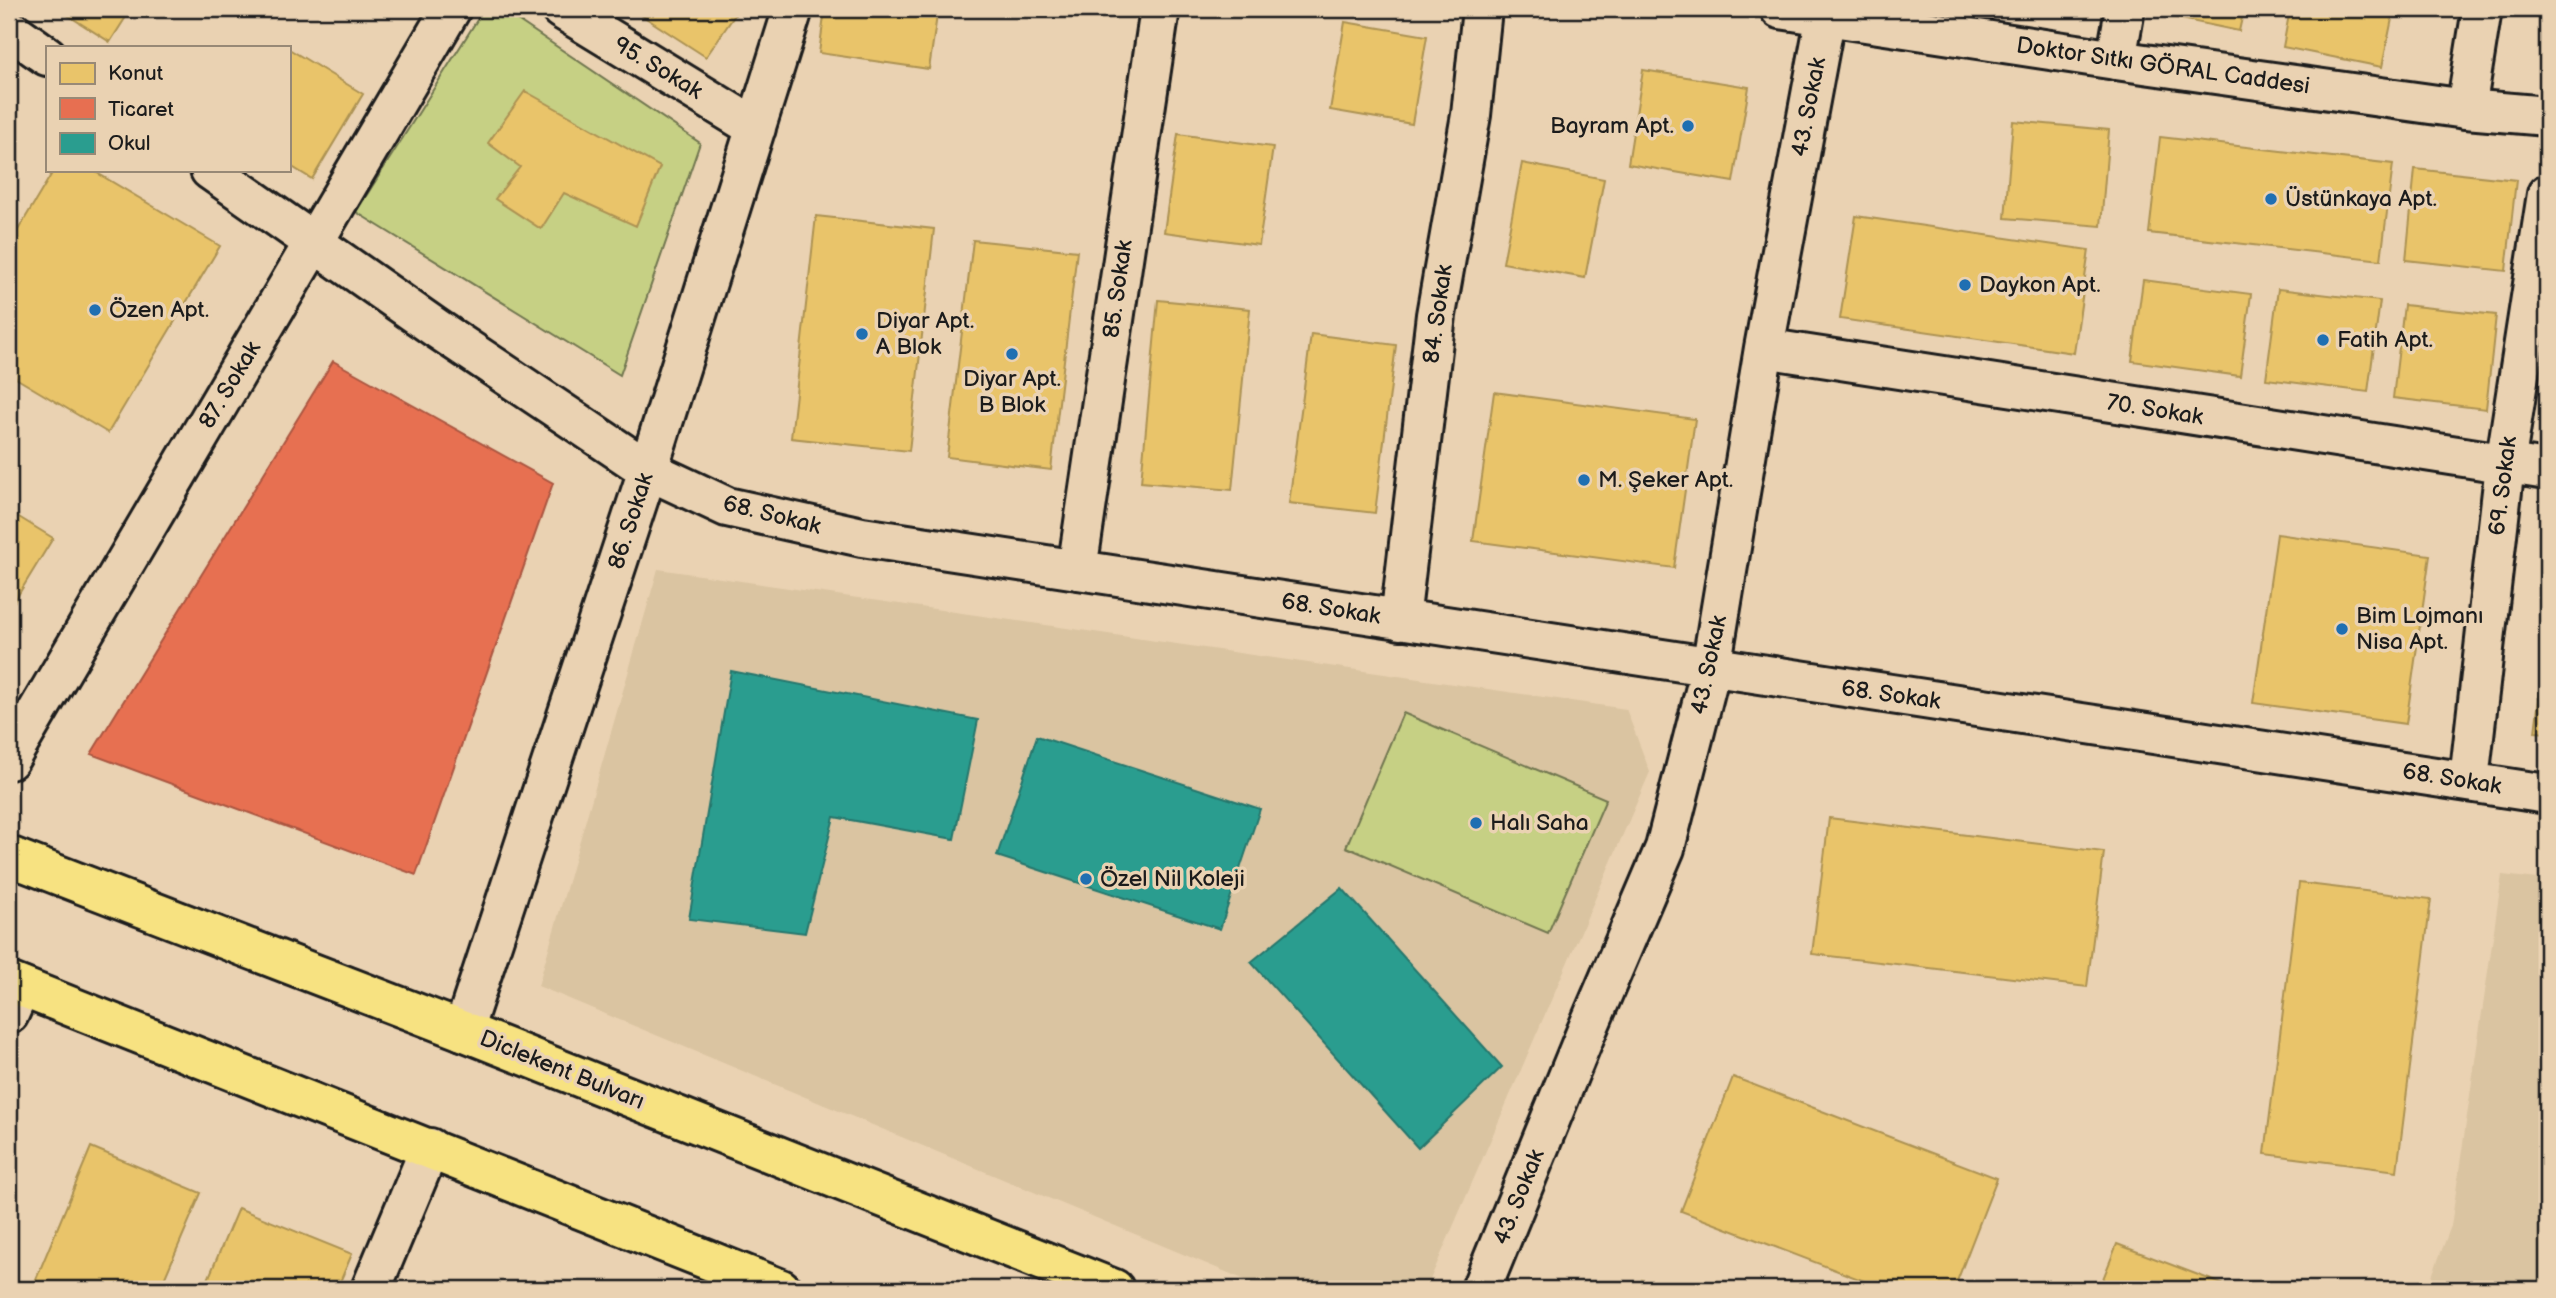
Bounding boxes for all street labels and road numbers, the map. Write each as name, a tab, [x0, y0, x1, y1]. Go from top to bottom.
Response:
street label: 95. Sokak	[608, 31, 708, 106]
street label: Doktor Sıtkı GÖRAL Caddesi	[2015, 32, 2311, 100]
street label: 43. Sokak	[1786, 54, 1832, 159]
street label: 85. Sokak	[1097, 237, 1139, 340]
street label: 84. Sokak	[1417, 262, 1459, 365]
street label: 87. Sokak	[193, 336, 267, 434]
street label: 70. Sokak	[2105, 389, 2206, 432]
street label: 69. Sokak	[2483, 434, 2523, 537]
street label: 86. Sokak	[602, 469, 660, 573]
street label: 68. Sokak	[720, 489, 825, 541]
street label: 68. Sokak	[1280, 587, 1383, 631]
street label: 43. Sokak	[1685, 612, 1733, 717]
street label: 68. Sokak	[1840, 674, 1943, 716]
street label: 68. Sokak	[2401, 757, 2504, 801]
street label: Diclekent Bulvarı	[476, 1024, 648, 1116]
street label: 43. Sokak	[1487, 1144, 1551, 1249]

